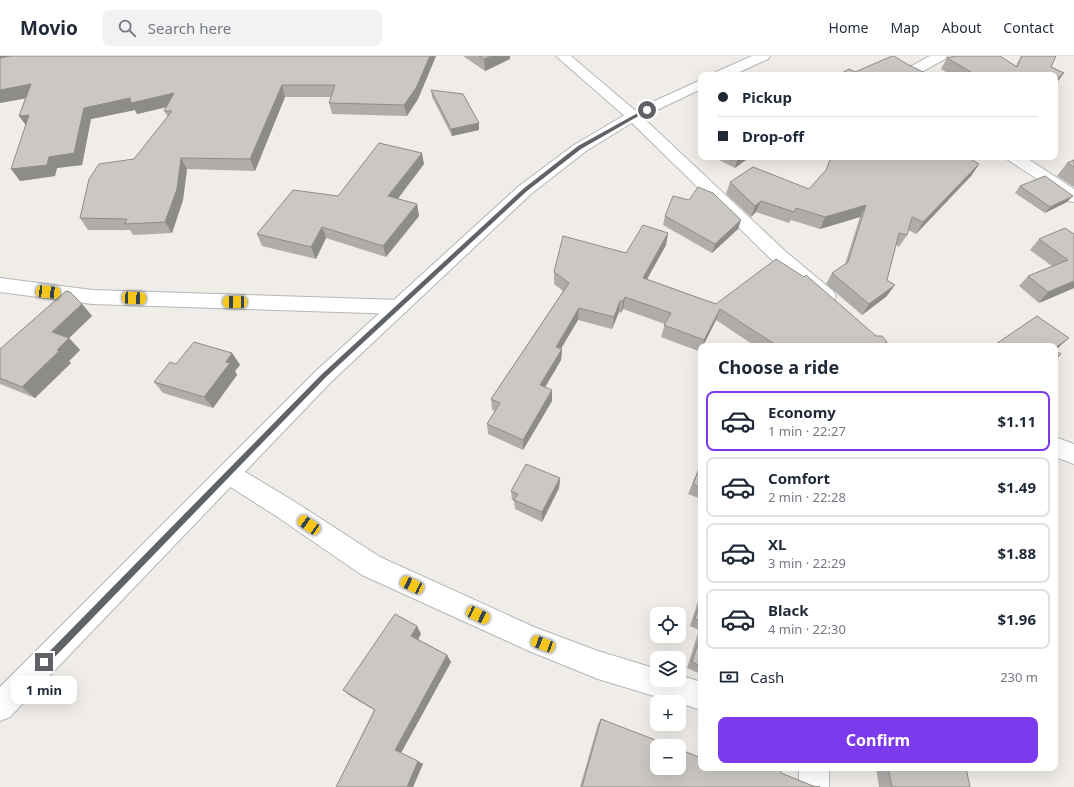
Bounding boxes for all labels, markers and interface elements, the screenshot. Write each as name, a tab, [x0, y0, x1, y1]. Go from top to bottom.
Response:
search box	[102, 10, 382, 46]
text: Movio	[20, 15, 78, 41]
icon: search	[116, 17, 138, 39]
text: Search here	[148, 18, 231, 38]
text: Home	[829, 18, 868, 37]
text: Map	[890, 18, 920, 37]
text: About	[942, 18, 981, 37]
text: Contact	[1003, 18, 1054, 37]
text: Pickup	[742, 87, 792, 107]
route start	[638, 101, 656, 119]
text: Drop-off	[742, 126, 804, 146]
car	[35, 285, 61, 299]
car	[122, 292, 146, 304]
car	[223, 296, 247, 308]
text: Choose a ride	[718, 355, 839, 379]
text: Economy	[768, 402, 836, 422]
icon: car	[720, 403, 756, 439]
text: $1.11	[997, 411, 1036, 431]
text: 1 min · 22:27	[768, 422, 846, 440]
text: Comfort	[768, 468, 830, 488]
icon: car	[720, 469, 756, 505]
text: $1.49	[997, 477, 1036, 497]
text: 2 min · 22:28	[768, 488, 846, 506]
car	[296, 513, 322, 537]
text: XL	[768, 534, 786, 554]
icon: car	[720, 535, 756, 571]
text: $1.88	[997, 543, 1036, 563]
text: 3 min · 22:29	[768, 554, 846, 572]
car	[399, 574, 425, 596]
text: Black	[768, 600, 808, 620]
icon: car	[720, 601, 756, 637]
car	[465, 604, 491, 626]
map controls	[650, 607, 686, 775]
button: locate	[650, 607, 686, 643]
text: $1.96	[997, 609, 1036, 629]
text: 4 min · 22:30	[768, 620, 846, 638]
car	[530, 634, 556, 654]
button: layers	[650, 651, 686, 687]
route end	[35, 653, 53, 671]
icon: cash	[718, 666, 740, 688]
text: Cash	[750, 667, 784, 687]
text: 230 m	[1000, 668, 1038, 686]
callout: 1 min	[11, 676, 77, 704]
text: 1 min	[26, 681, 62, 699]
button: +	[650, 695, 686, 731]
button: Confirm	[718, 717, 1038, 763]
button: −	[650, 739, 686, 775]

